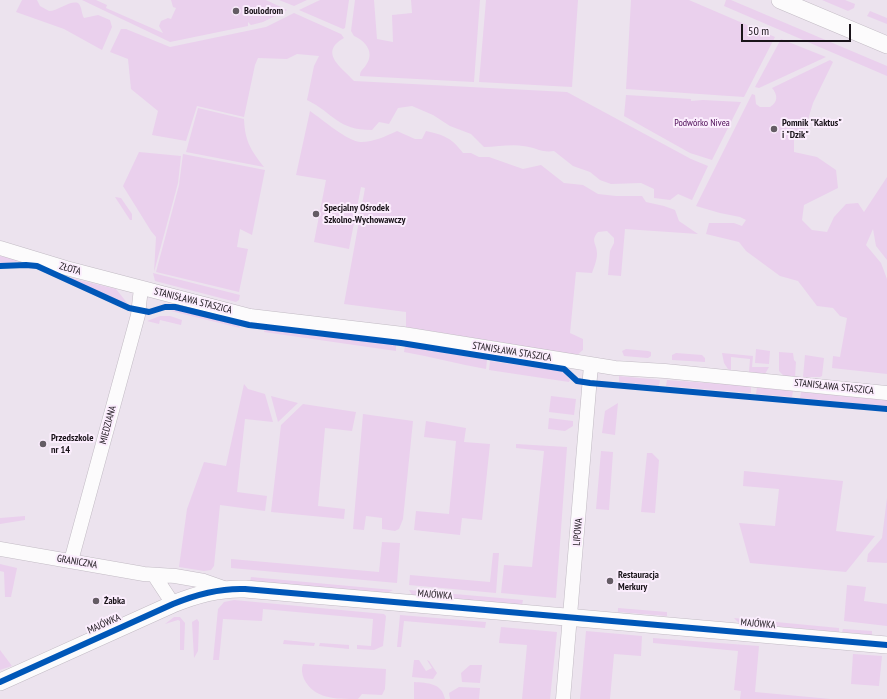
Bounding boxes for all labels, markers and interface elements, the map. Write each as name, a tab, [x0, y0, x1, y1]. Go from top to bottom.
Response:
place label: Boulodrom	[244, 5, 283, 17]
marker: Boulodrom	[231, 6, 241, 16]
scale bar	[743, 16, 853, 42]
text: 50 m	[748, 23, 769, 38]
park label: Podwórko Nivea	[674, 117, 730, 129]
place label: Pomnik "Kaktus" i "Dzik"	[782, 117, 842, 140]
marker: Pomnik "Kaktus" i "Dzik"	[769, 124, 779, 134]
place label: Specjalny Ośrodek Szkolno-Wychowawczy	[324, 202, 406, 226]
marker: Specjalny Ośrodek Szkolno-Wychowawczy	[311, 209, 321, 219]
street label: ZŁOTA	[58, 260, 82, 278]
street label: STANISŁAWA STASZICA	[153, 286, 233, 316]
street label: STANISŁAWA STASZICA	[472, 340, 552, 364]
street label: STANISŁAWA STASZICA	[794, 377, 874, 397]
street label: MIEDZIANA	[97, 404, 119, 446]
place label: Przedszkole nr 14	[51, 432, 93, 456]
marker: Przedszkole nr 14	[38, 439, 48, 449]
street label: LIPOWA	[571, 518, 585, 546]
street label: GRANICZNA	[56, 553, 98, 571]
place label: Restauracja Merkury	[618, 569, 659, 592]
marker: Restauracja Merkury	[605, 576, 615, 586]
street label: MAJÓWKA	[417, 587, 453, 603]
place label: Żabka	[104, 595, 125, 607]
marker: Żabka	[91, 596, 101, 606]
street label: MAJÓWKA	[86, 611, 122, 637]
street label: MAJÓWKA	[740, 616, 776, 632]

